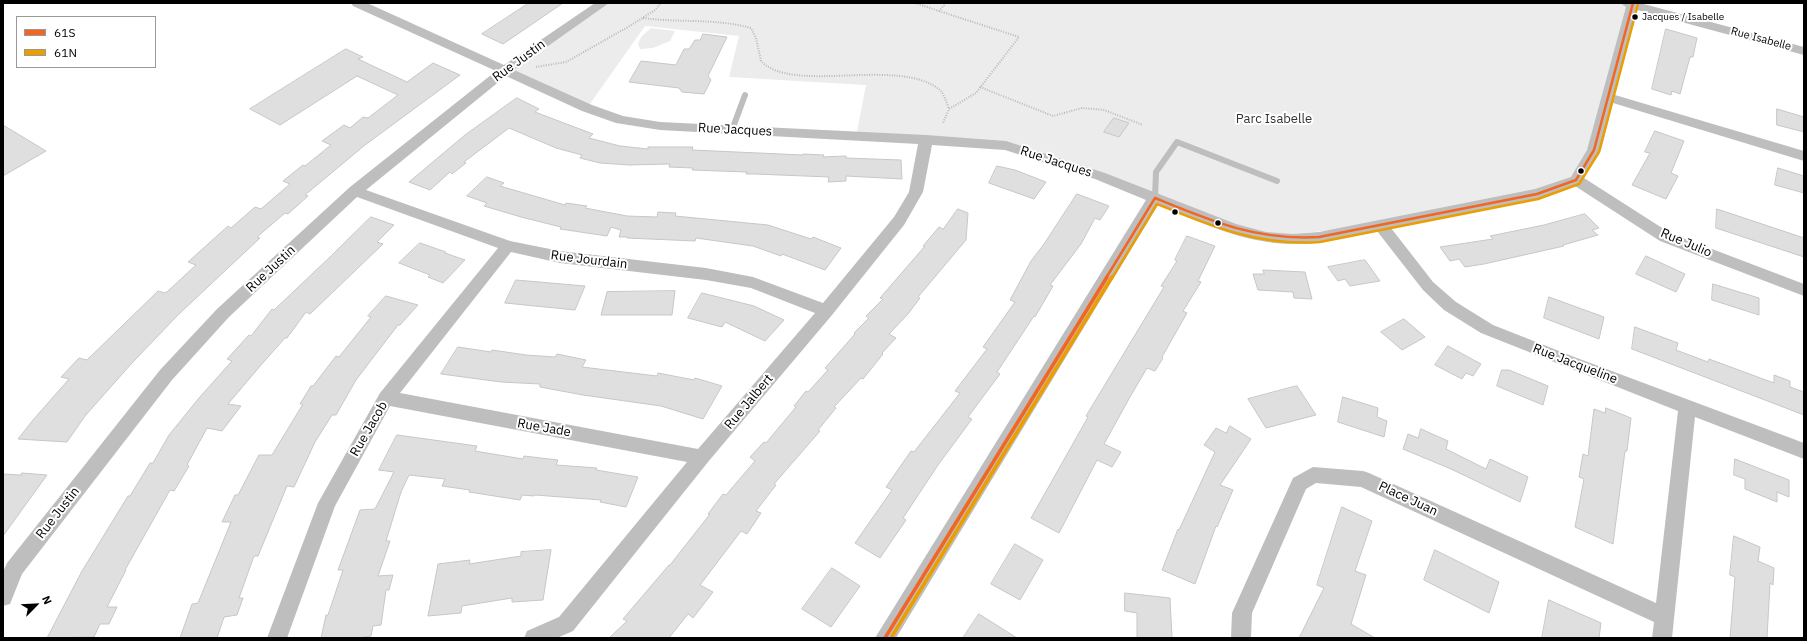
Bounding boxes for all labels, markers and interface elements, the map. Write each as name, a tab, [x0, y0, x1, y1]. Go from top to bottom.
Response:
place label: Jacques / Isabelle	[1642, 11, 1724, 23]
marker: Jacques / Isabelle	[1630, 12, 1640, 22]
legend	[16, 16, 156, 68]
text: 61S	[54, 25, 75, 40]
street label: Rue Isabelle	[1729, 25, 1793, 53]
street label: Rue Justin	[490, 37, 548, 85]
text: 61N	[54, 45, 77, 60]
park label: Parc Isabelle	[1236, 111, 1312, 127]
street label: Rue Jacques	[697, 120, 773, 140]
street label: Rue Jacques	[1018, 143, 1094, 181]
unlabelled marker	[1576, 166, 1586, 176]
unlabelled marker	[1170, 207, 1180, 217]
unlabelled marker	[1213, 218, 1223, 228]
street label: Rue Julio	[1658, 225, 1714, 261]
street label: Rue Justin	[243, 242, 299, 296]
street label: Rue Jourdain	[550, 248, 628, 272]
street label: Rue Jacqueline	[1531, 341, 1619, 387]
street label: Rue Jalbert	[721, 371, 777, 433]
street label: Rue Jacob	[347, 399, 391, 459]
street label: Rue Jade	[516, 416, 572, 440]
street label: Place Juan	[1376, 479, 1440, 519]
street label: Rue Justin	[33, 484, 83, 542]
north arrow	[16, 585, 56, 625]
text: N	[39, 594, 55, 607]

